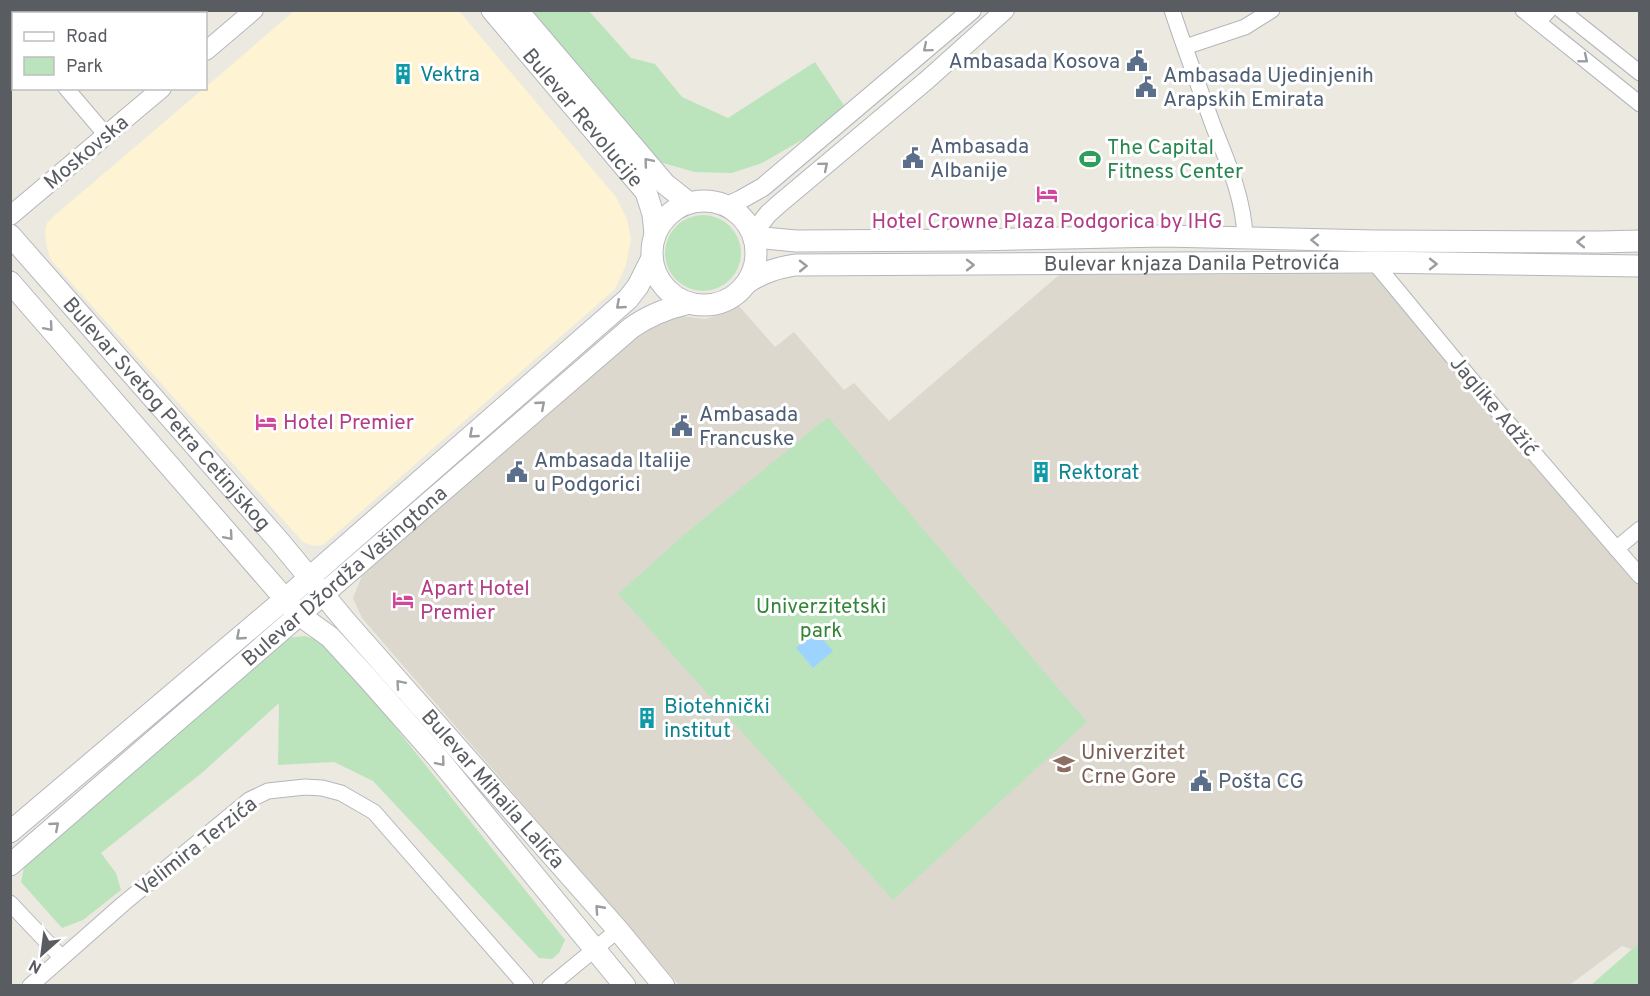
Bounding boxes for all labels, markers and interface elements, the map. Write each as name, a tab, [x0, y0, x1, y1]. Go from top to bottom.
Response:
legend	[12, 12, 207, 90]
text: Road	[66, 26, 108, 49]
one-way arrow	[923, 41, 934, 52]
street label: Bulevar Revolucije	[515, 44, 648, 194]
place label: Ambasada Kosova	[949, 49, 1120, 76]
public building icon: Ambasada Kosova	[1125, 49, 1149, 73]
one-way arrow	[1577, 52, 1588, 63]
text: Park	[66, 56, 103, 79]
building icon: Vektra	[391, 62, 415, 86]
place label: Vektra	[420, 62, 480, 89]
place label: Ambasada Ujedinjenih Arapskih Emirata	[1163, 63, 1374, 114]
public building icon: Ambasada Ujedinjenih Arapskih Emirata	[1134, 75, 1158, 99]
street label: Moskovska	[39, 110, 135, 196]
place label: Ambasada Albanije	[930, 134, 1029, 185]
place label: The Capital Fitness Center	[1107, 135, 1243, 186]
public building icon: Ambasada Albanije	[901, 146, 925, 170]
sports icon: The Capital Fitness Center	[1078, 147, 1102, 171]
one-way arrow	[644, 158, 655, 169]
one-way arrow	[817, 162, 828, 173]
hotel icon: Hotel Crowne Plaza Podgorica by IHG	[1035, 182, 1059, 206]
place label: Hotel Crowne Plaza Podgorica by IHG	[871, 209, 1223, 236]
one-way arrow	[1311, 234, 1320, 246]
one-way arrow	[1577, 236, 1586, 248]
street label: Bulevar knjaza Danila Petrovića	[1044, 250, 1340, 279]
one-way arrow	[1428, 258, 1437, 270]
one-way arrow	[799, 259, 808, 272]
one-way arrow	[966, 259, 975, 271]
street label: Bulevar Svetog Petra Cetinjskog	[56, 292, 276, 537]
one-way arrow	[616, 298, 627, 309]
one-way arrow	[42, 320, 53, 331]
street label: Jaglike Adžić	[1443, 351, 1543, 463]
one-way arrow	[534, 402, 545, 413]
place label: Ambasada Francuske	[699, 402, 798, 453]
hotel icon: Hotel Premier	[254, 410, 278, 434]
place label: Hotel Premier	[283, 410, 414, 437]
public building icon: Ambasada Francuske	[670, 414, 694, 438]
one-way arrow	[469, 427, 480, 438]
place label: Ambasada Italije u Podgorici	[534, 448, 691, 499]
public building icon: Ambasada Italije u Podgorici	[505, 460, 529, 484]
building icon: Rektorat	[1029, 460, 1053, 484]
place label: Rektorat	[1058, 460, 1139, 487]
street label: Bulevar Džordža Vašingtona	[237, 481, 454, 673]
one-way arrow	[222, 529, 233, 540]
place label: Apart Hotel Premier	[420, 576, 530, 627]
hotel icon: Apart Hotel Premier	[391, 588, 415, 612]
park label: Univerzitetski park	[756, 594, 886, 645]
one-way arrow	[236, 629, 247, 640]
one-way arrow	[396, 680, 407, 691]
place label: Biotehnički institut	[664, 694, 770, 745]
street label: Bulevar Mihaila Lalića	[415, 704, 570, 875]
building icon: Biotehnički institut	[635, 706, 659, 730]
place label: Univerzitet Crne Gore	[1081, 740, 1185, 791]
school or university icon: Univerzitet Crne Gore	[1052, 752, 1076, 776]
one-way arrow	[434, 755, 445, 766]
public building icon: Pošta CG	[1189, 769, 1213, 793]
place label: Pošta CG	[1218, 769, 1304, 796]
street label: Velimira Terzića	[131, 791, 263, 903]
one-way arrow	[48, 822, 59, 833]
one-way arrow	[595, 905, 606, 916]
north arrow	[12, 924, 72, 984]
text: N	[26, 954, 46, 977]

